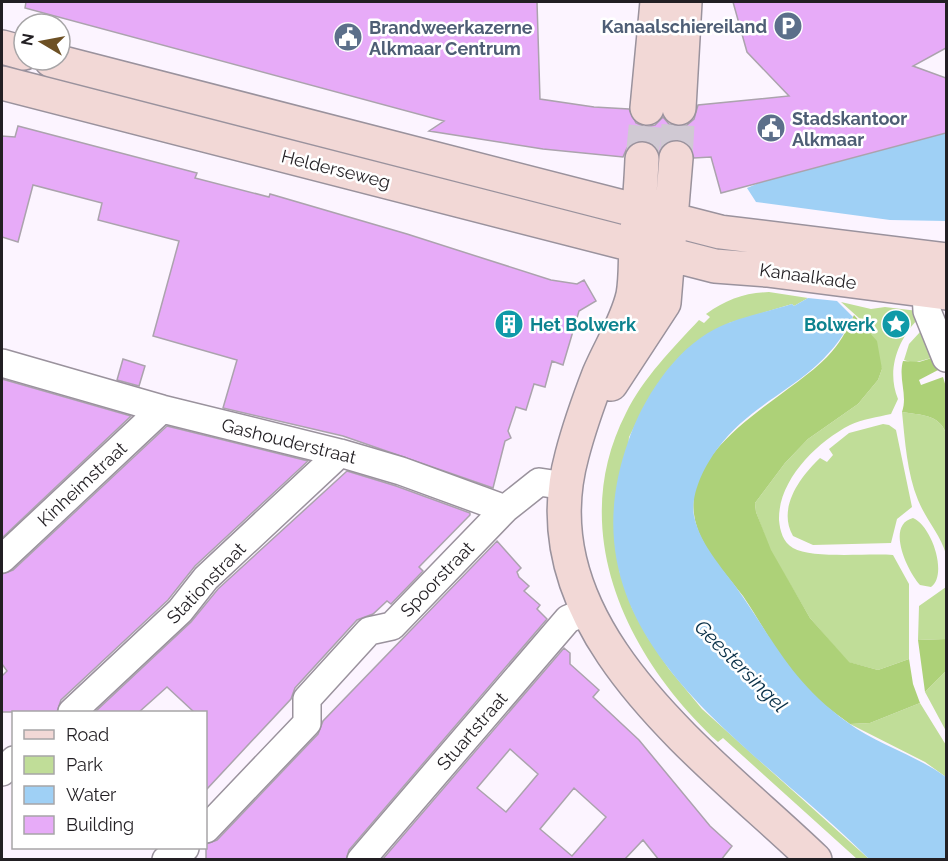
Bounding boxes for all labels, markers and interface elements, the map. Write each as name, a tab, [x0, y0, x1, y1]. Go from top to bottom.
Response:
parking icon: Kanaalschiereiland	[772, 10, 804, 42]
north arrow	[12, 12, 72, 72]
place label: Kanaalschiereiland	[601, 16, 767, 37]
place label: Brandweerkazerne Alkmaar Centrum	[369, 17, 533, 59]
public building icon: Brandweerkazerne Alkmaar Centrum	[332, 21, 364, 53]
text: N	[17, 32, 38, 47]
place label: Stadskantoor Alkmaar	[792, 108, 907, 150]
public building icon: Stadskantoor Alkmaar	[755, 112, 787, 144]
street label: Helderseweg	[279, 145, 393, 193]
street label: Kanaalkade	[758, 259, 858, 293]
building icon: Het Bolwerk	[493, 308, 525, 340]
place icon: Bolwerk	[880, 308, 912, 340]
place label: Het Bolwerk	[530, 314, 637, 335]
place label: Bolwerk	[804, 314, 876, 335]
street label: Gashouderstraat	[220, 414, 358, 468]
street label: Kinheimstraat	[33, 437, 131, 531]
street label: Spoorstraat	[396, 537, 478, 621]
street label: Stationstraat	[162, 538, 250, 628]
water label: Geestersingel	[690, 615, 792, 717]
street label: Stuartstraat	[433, 688, 511, 774]
legend	[12, 711, 207, 849]
text: Road	[66, 724, 109, 745]
text: Park	[66, 754, 103, 775]
text: Water	[66, 784, 117, 805]
text: Building	[66, 814, 134, 835]

